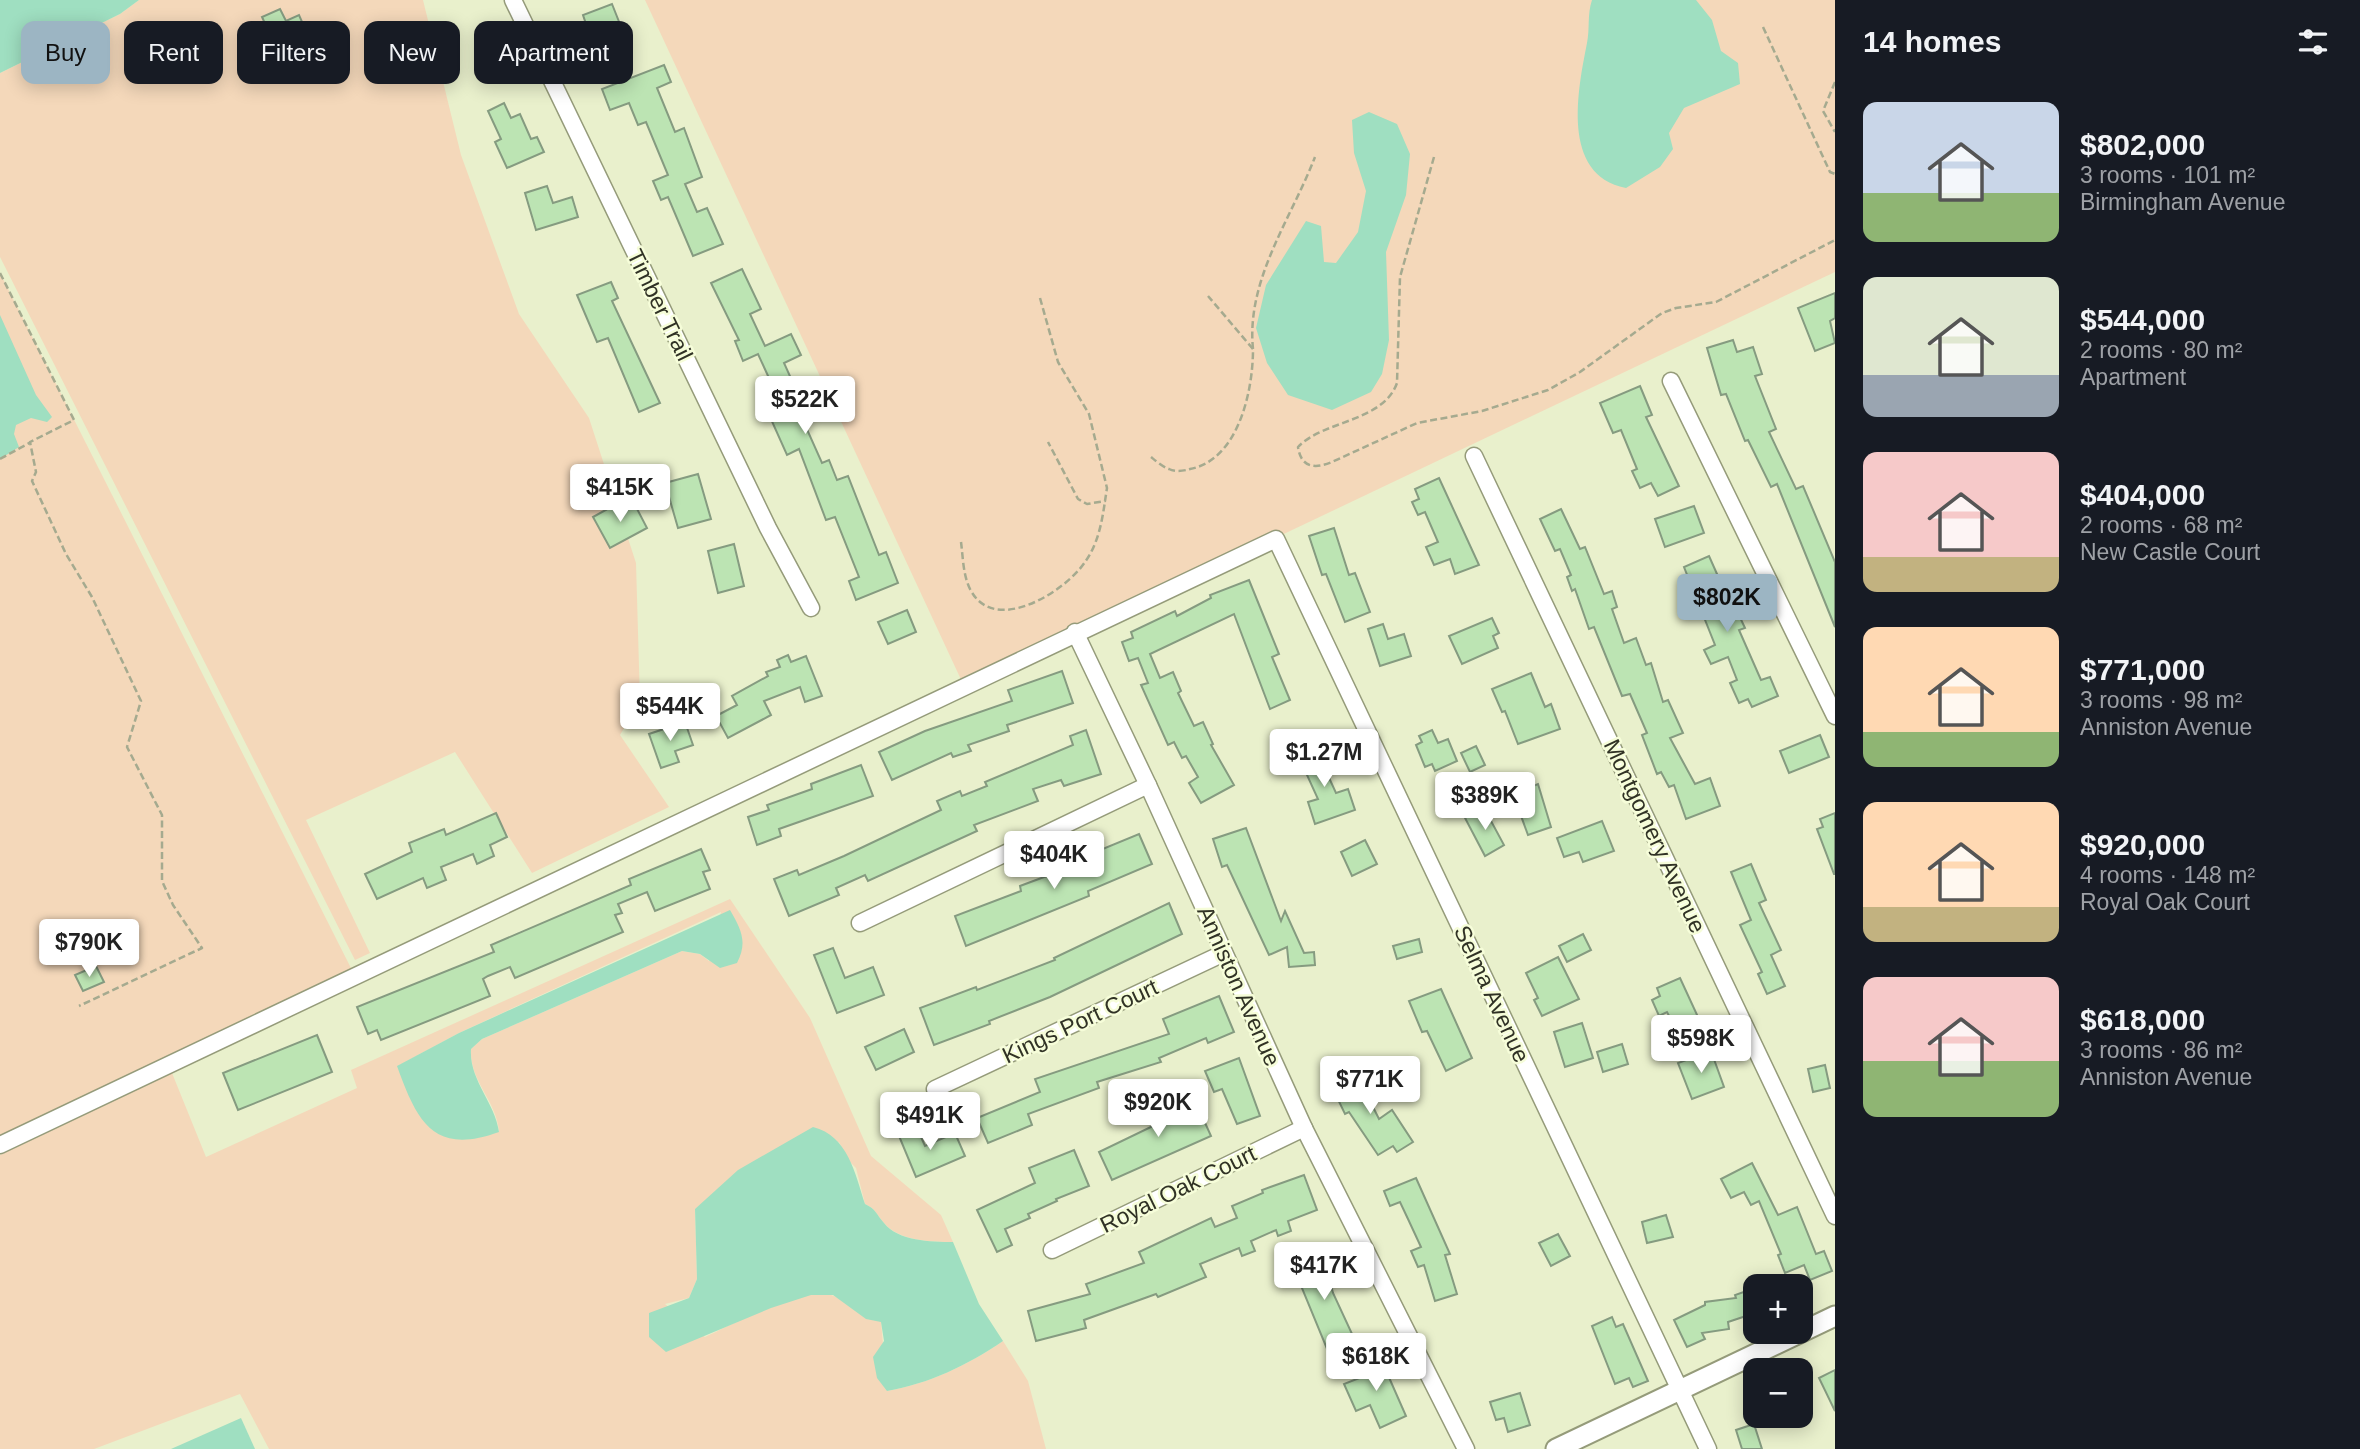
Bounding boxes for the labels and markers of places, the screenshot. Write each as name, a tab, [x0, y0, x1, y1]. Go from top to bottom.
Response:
pin: $522K	[756, 376, 854, 436]
pin: $415K	[571, 464, 669, 524]
pin: $802K	[1678, 574, 1776, 634]
pin: $544K	[621, 684, 719, 743]
pin: $1.27M	[1267, 730, 1381, 789]
pin: $389K	[1436, 772, 1534, 832]
pin: $404K	[1005, 832, 1103, 891]
pin: $790K	[40, 920, 138, 979]
pin: $598K	[1652, 1016, 1750, 1075]
pin: $771K	[1321, 1056, 1419, 1116]
pin: $920K	[1109, 1080, 1207, 1139]
pin: $491K	[881, 1092, 979, 1152]
pin: $417K	[1275, 1242, 1373, 1302]
pin: $618K	[1327, 1334, 1425, 1393]

